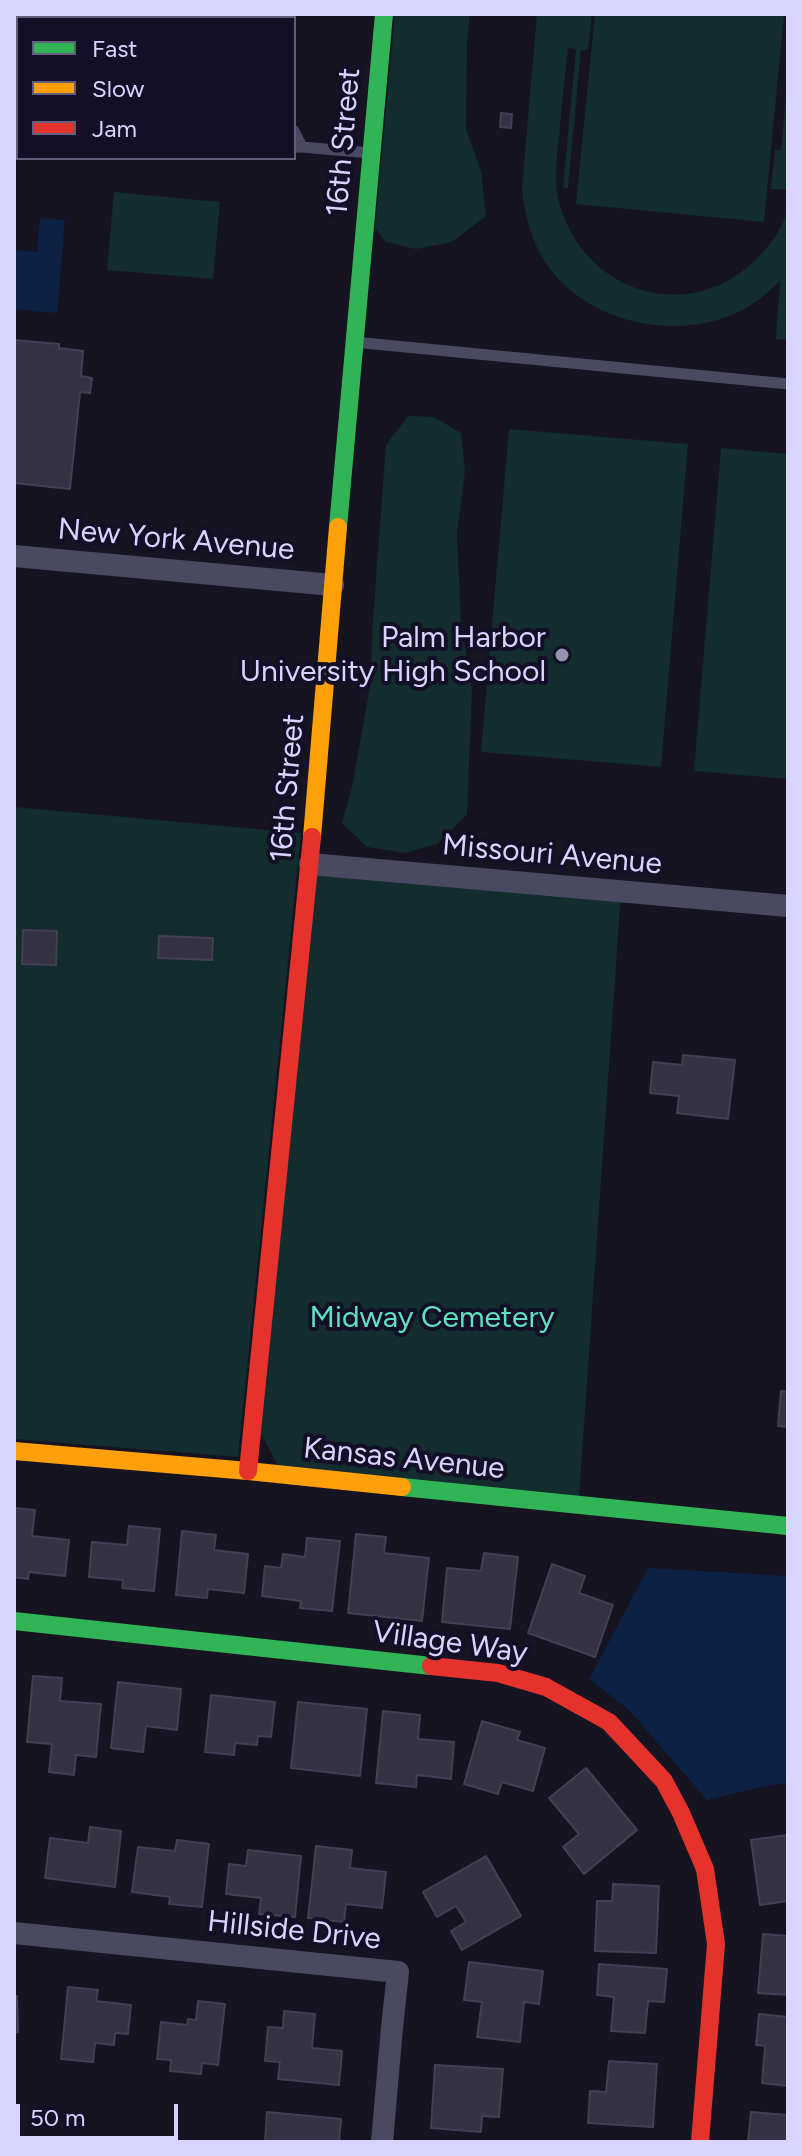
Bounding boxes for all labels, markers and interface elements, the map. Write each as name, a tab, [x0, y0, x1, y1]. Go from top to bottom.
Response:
legend	[16, 16, 296, 160]
text: Fast	[92, 34, 137, 63]
street label: 16th Street	[320, 66, 368, 218]
text: Slow	[92, 74, 144, 103]
text: Jam	[92, 114, 137, 143]
street label: New York Avenue	[56, 512, 296, 568]
place label: Palm Harbor University High School	[240, 620, 546, 690]
marker: Palm Harbor University High School	[553, 646, 571, 664]
street label: 16th Street	[264, 712, 312, 864]
street label: Missouri Avenue	[441, 827, 663, 883]
park label: Midway Cemetery	[310, 1300, 554, 1336]
street label: Kansas Avenue	[302, 1431, 506, 1487]
street label: Village Way	[370, 1614, 530, 1672]
street label: Hillside Drive	[205, 1904, 383, 1958]
scale bar	[20, 2088, 182, 2138]
text: 50 m	[30, 2103, 86, 2132]

